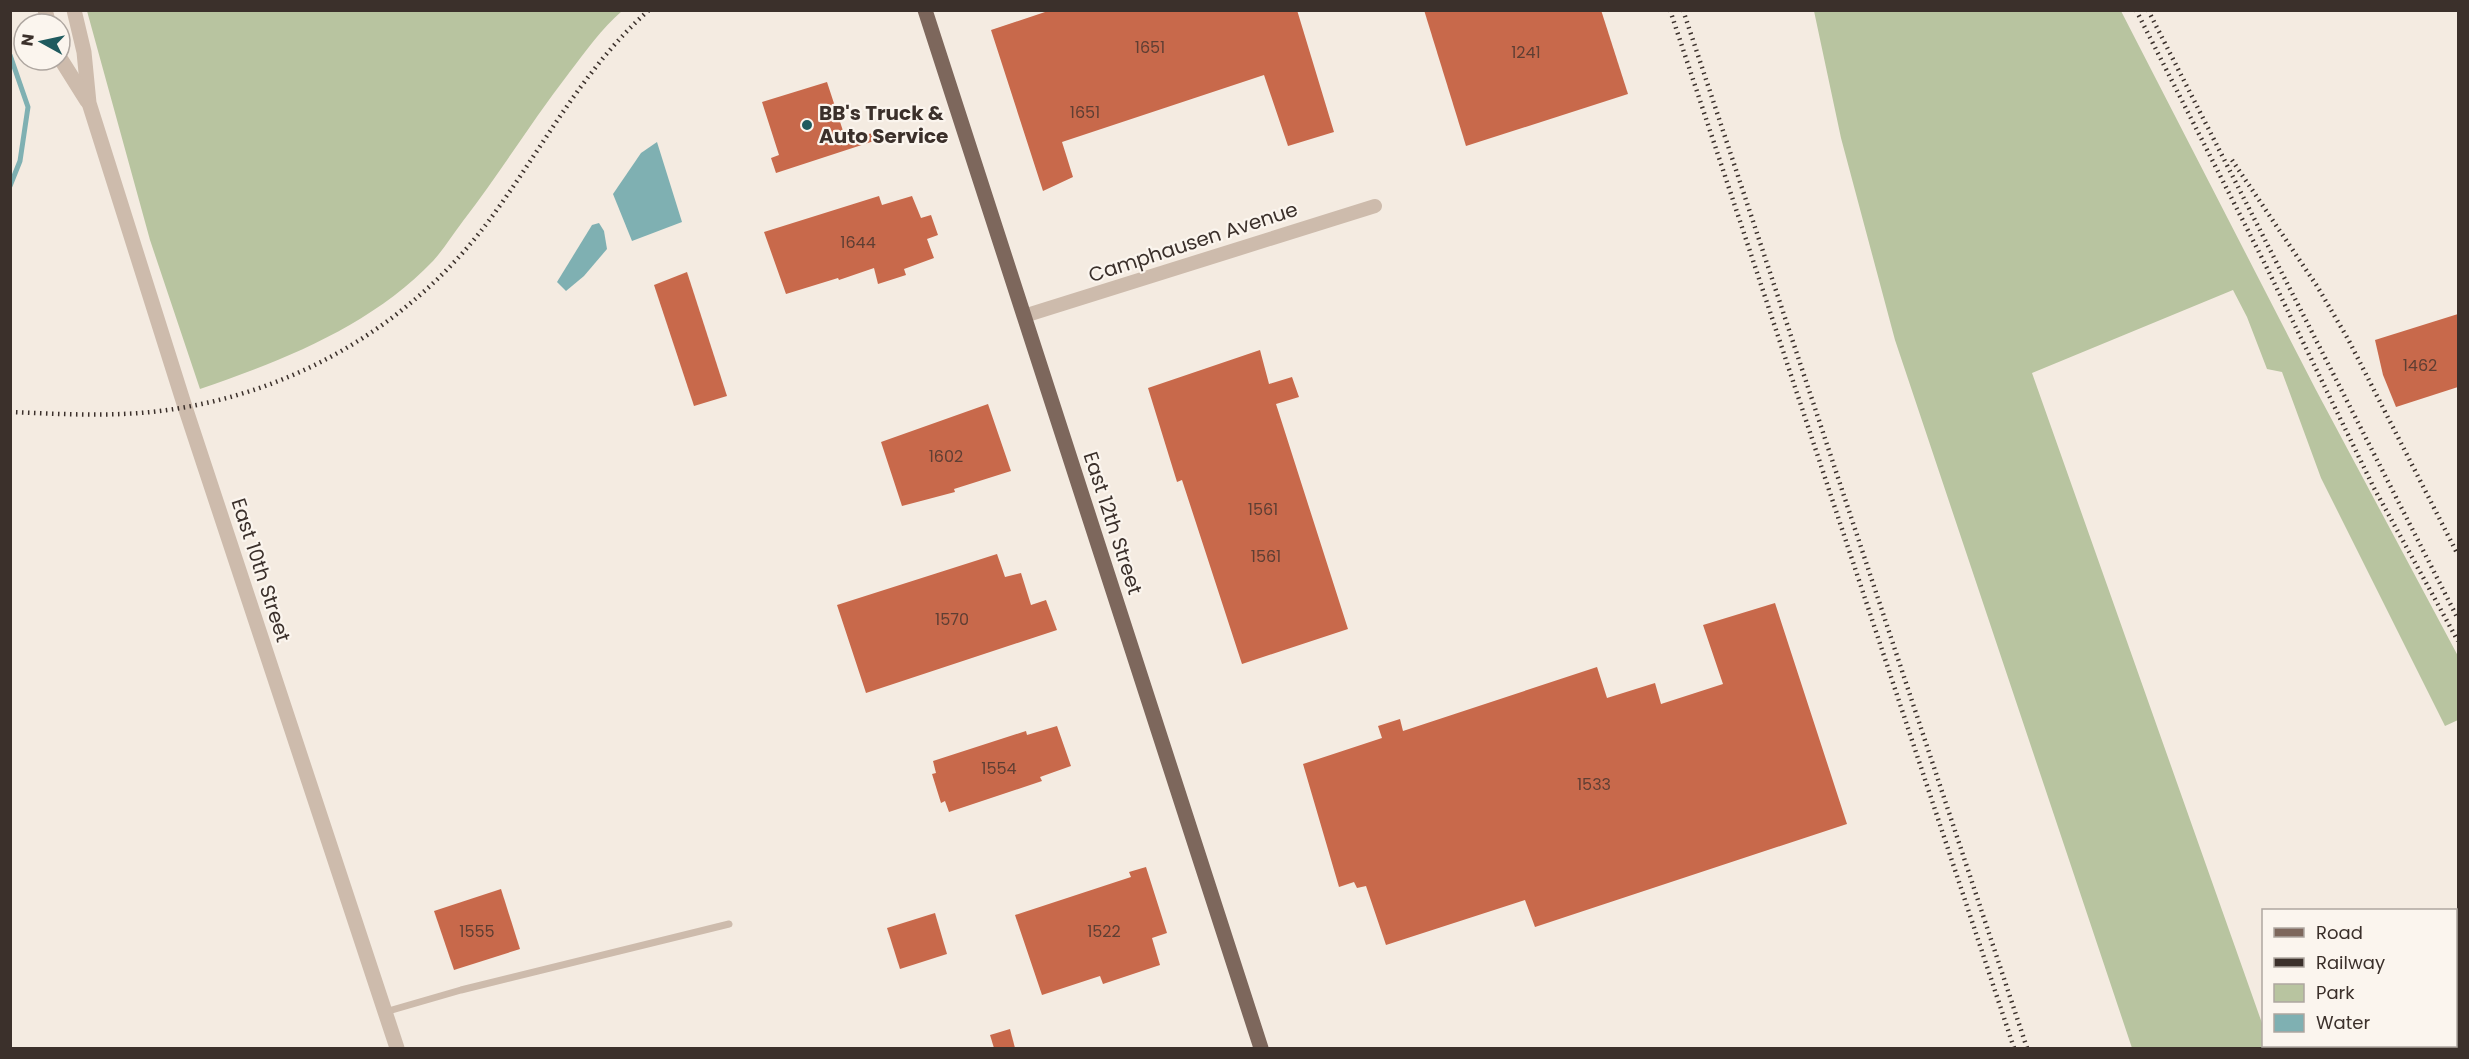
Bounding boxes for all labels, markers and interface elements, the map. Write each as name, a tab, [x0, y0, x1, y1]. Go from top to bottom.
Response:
north arrow	[12, 12, 72, 72]
text: N	[15, 32, 40, 48]
house number: 1651	[1135, 36, 1165, 59]
house number: 1241	[1511, 41, 1541, 64]
place label: BB's Truck & Auto Service	[819, 99, 948, 150]
house number: 1651	[1070, 101, 1100, 124]
marker: BB's Truck & Auto Service	[800, 118, 814, 132]
street label: Camphausen Avenue	[1085, 195, 1301, 289]
house number: 1644	[840, 231, 876, 254]
house number: 1462	[2403, 354, 2437, 377]
house number: 1602	[929, 445, 963, 468]
street label: East 12th Street	[1077, 448, 1149, 598]
street label: East 10th Street	[225, 494, 297, 646]
house number: 1561	[1248, 498, 1278, 521]
house number: 1561	[1251, 545, 1281, 568]
house number: 1570	[935, 608, 969, 631]
house number: 1554	[981, 757, 1017, 780]
house number: 1533	[1577, 773, 1611, 796]
legend	[2262, 909, 2457, 1047]
house number: 1555	[459, 920, 495, 943]
house number: 1522	[1087, 920, 1121, 943]
text: Road	[2316, 920, 2363, 945]
text: Railway	[2316, 950, 2385, 975]
text: Park	[2316, 980, 2355, 1005]
text: Water	[2316, 1010, 2370, 1035]

